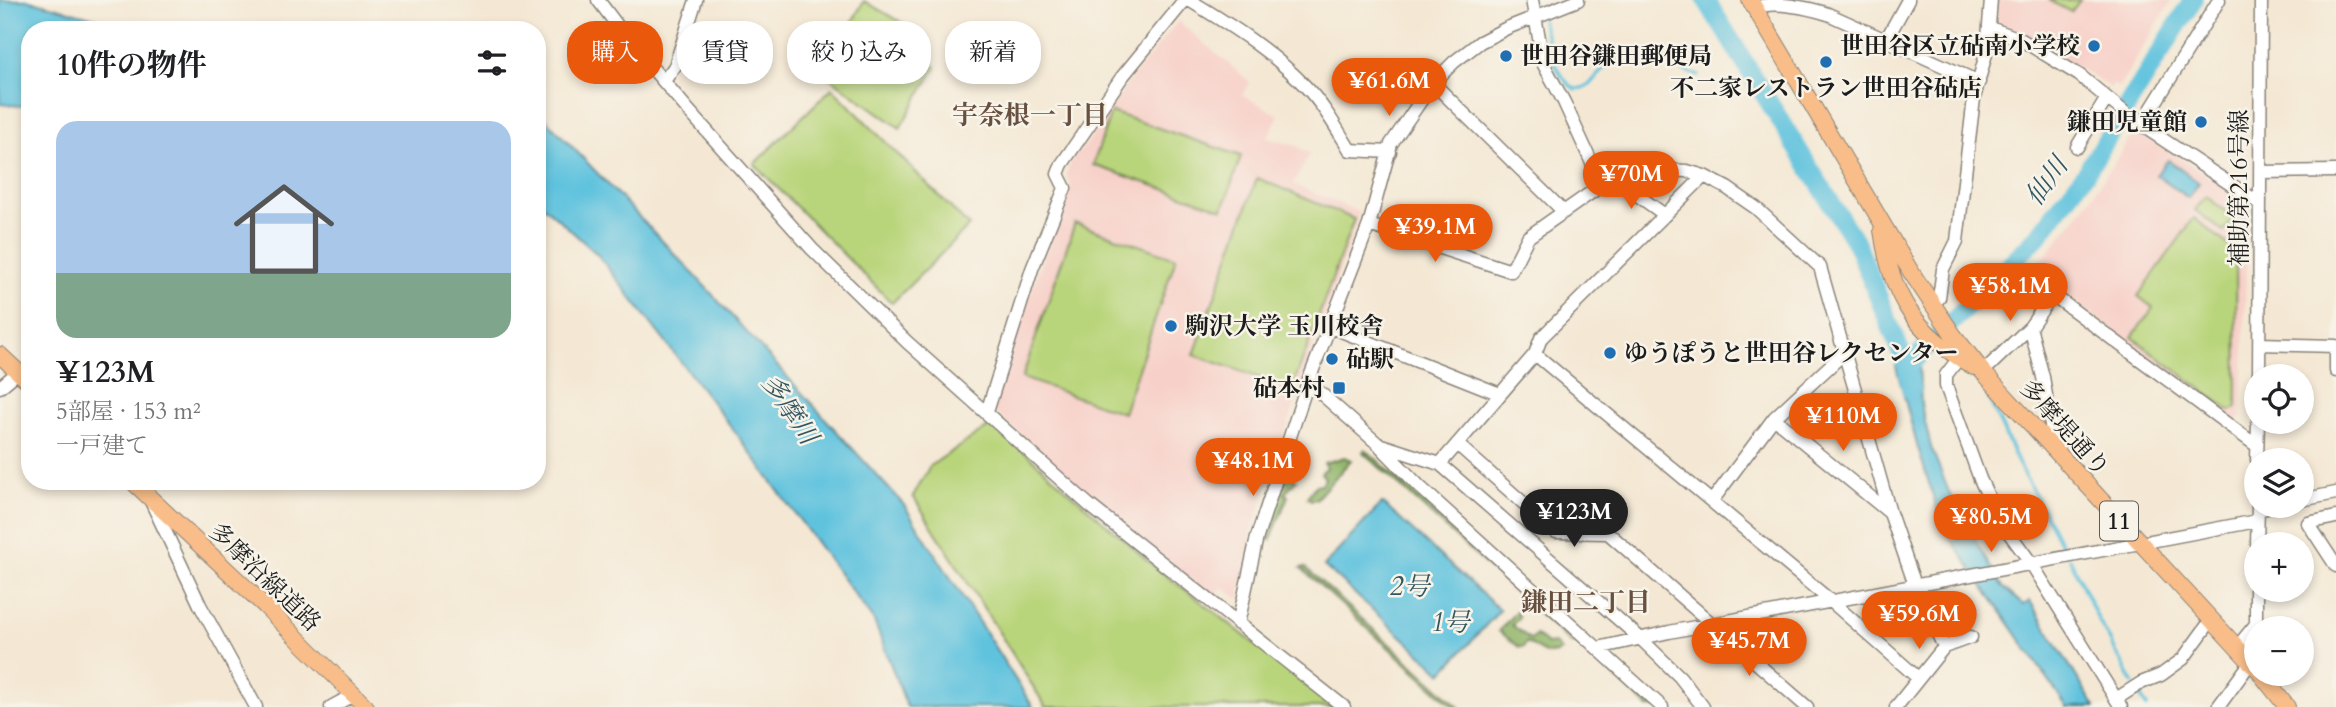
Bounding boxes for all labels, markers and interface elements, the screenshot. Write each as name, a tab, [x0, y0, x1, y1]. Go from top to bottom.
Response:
chip: 購入	[567, 21, 663, 84]
chip: 賃貸	[677, 21, 773, 84]
chip: 絞り込み	[787, 21, 931, 84]
chip: 新着	[945, 21, 1041, 84]
place label: 世田谷区立砧南小学校	[1840, 30, 2080, 63]
marker: 世田谷区立砧南小学校	[2086, 38, 2102, 54]
place label: 世田谷鎌田郵便局	[1520, 40, 1712, 73]
icon: filters	[473, 44, 511, 82]
text: 10件の物件	[56, 45, 207, 86]
marker: 世田谷鎌田郵便局	[1498, 48, 1514, 64]
marker: 不二家レストラン世田谷砧店	[1818, 54, 1834, 70]
pin: ¥61.6M	[1332, 58, 1446, 118]
text: ¥61.6M	[1348, 65, 1430, 96]
place label: 不二家レストラン世田谷砧店	[1670, 72, 1982, 105]
district label: 宇奈根一丁目	[952, 98, 1108, 133]
place label: 鎌田児童館	[2067, 106, 2187, 139]
street label: 補助第216号線	[2223, 110, 2256, 266]
marker: 鎌田児童館	[2193, 114, 2209, 130]
water label: 仙川	[2017, 148, 2078, 213]
pin: ¥70M	[1590, 152, 1672, 211]
text: ¥70M	[1599, 158, 1663, 189]
icon: home	[221, 166, 347, 292]
pin: ¥39.1M	[1378, 204, 1492, 264]
text: ¥39.1M	[1394, 211, 1476, 242]
pin: ¥58.1M	[1953, 264, 2067, 323]
text: ¥58.1M	[1969, 270, 2051, 301]
place label: 駒沢大学 玉川校舎	[1185, 310, 1383, 343]
marker: 駒沢大学 玉川校舎	[1163, 318, 1179, 334]
place label: ゆうぽうと世田谷レクセンター	[1624, 337, 1959, 370]
place label: 砧駅	[1346, 343, 1394, 376]
marker: ゆうぽうと世田谷レクセンター	[1602, 345, 1618, 361]
marker: 砧駅	[1324, 351, 1340, 367]
text: ¥123M	[56, 352, 155, 393]
map controls	[2244, 364, 2314, 686]
button: locate	[2244, 364, 2314, 434]
water label: 多摩川	[753, 367, 828, 454]
place label: 砧本村	[1253, 372, 1325, 405]
street label: 多摩堤通り	[2012, 373, 2117, 484]
marker: 砧本村	[1331, 380, 1347, 396]
pin: ¥110M	[1794, 393, 1892, 453]
text: 5部屋 · 153 m²	[56, 396, 201, 427]
text: ¥110M	[1805, 400, 1881, 431]
text: 一戸建て	[56, 430, 148, 461]
pin: ¥48.1M	[1196, 438, 1310, 498]
text: ¥48.1M	[1212, 445, 1294, 476]
button: layers	[2244, 448, 2314, 518]
pin: ¥123M	[1525, 490, 1623, 549]
pin: ¥80.5M	[1934, 494, 2048, 554]
text: ¥123M	[1536, 496, 1612, 527]
text: ¥80.5M	[1950, 501, 2032, 532]
road number: 11	[2100, 502, 2138, 540]
street label: 多摩沿線道路	[201, 515, 328, 639]
button: +	[2244, 532, 2314, 602]
water label: 2号	[1389, 569, 1432, 604]
district label: 鎌田二丁目	[1521, 585, 1651, 620]
pin: ¥59.6M	[1862, 592, 1976, 651]
text: ¥59.6M	[1878, 598, 1960, 629]
water label: 1号	[1430, 605, 1472, 640]
button: −	[2244, 616, 2314, 686]
pin: ¥45.7M	[1692, 618, 1806, 678]
text: ¥45.7M	[1708, 625, 1790, 656]

